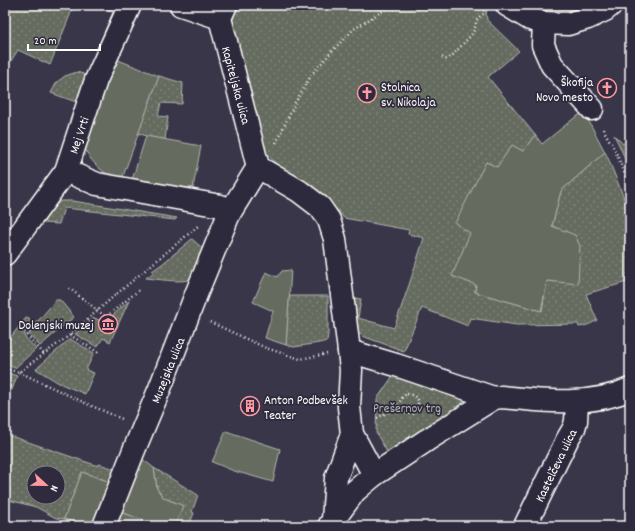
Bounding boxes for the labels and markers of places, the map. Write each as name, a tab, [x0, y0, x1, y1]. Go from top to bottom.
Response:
place label: Škofija Novo mesto	[536, 74, 594, 108]
church icon: Škofija Novo mesto	[596, 77, 618, 99]
place label: Stolnica sv. Nikolaja	[381, 79, 437, 113]
church icon: Stolnica sv. Nikolaja	[356, 82, 378, 104]
museum icon: Dolenjski muzej	[97, 313, 119, 335]
place label: Dolenjski muzej	[19, 317, 94, 336]
place label: Anton Podbevšek Teater	[264, 392, 348, 426]
building icon: Anton Podbevšek Teater	[239, 395, 261, 417]

